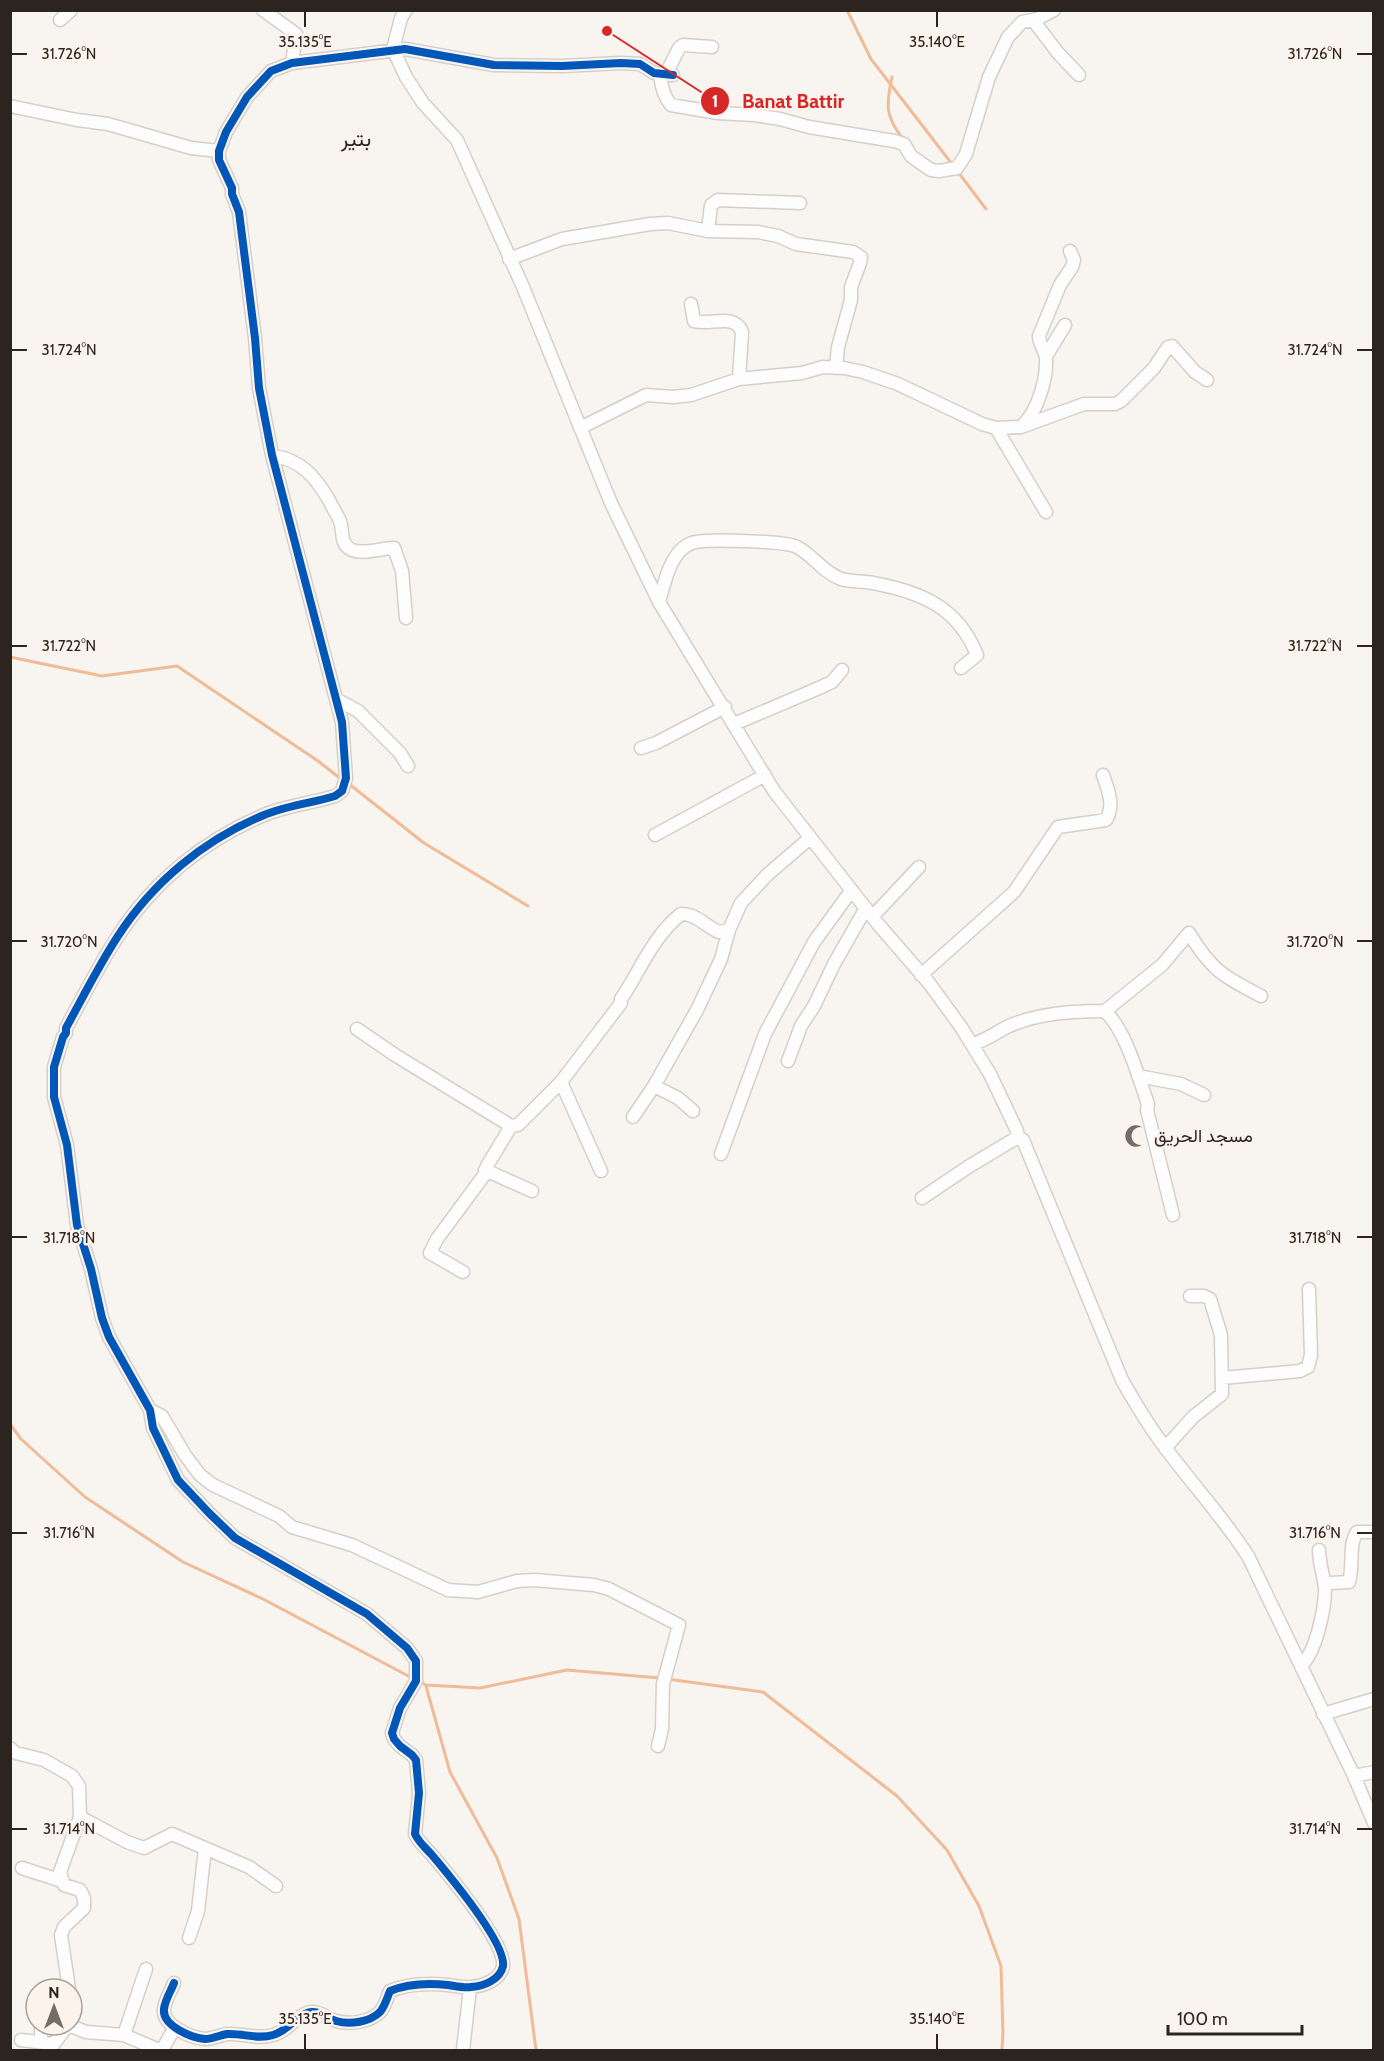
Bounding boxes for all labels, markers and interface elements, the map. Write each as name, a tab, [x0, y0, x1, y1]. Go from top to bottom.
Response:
text: 35.135°E	[279, 33, 331, 51]
text: 35.140°E	[909, 33, 965, 51]
text: 31.726°N	[42, 45, 96, 63]
text: 31.726°N	[1288, 45, 1342, 63]
callout: Banat Battir	[700, 82, 856, 120]
text: Banat Battir	[742, 89, 844, 113]
text: 1	[712, 90, 718, 112]
district label: بتير	[340, 126, 371, 152]
text: 31.724°N	[42, 341, 96, 359]
text: 31.724°N	[1288, 341, 1342, 359]
text: 31.722°N	[42, 637, 96, 655]
text: 31.722°N	[1288, 637, 1342, 655]
text: 31.720°N	[41, 933, 97, 951]
text: 31.720°N	[1287, 933, 1343, 951]
mosque icon: مسجد الحريق	[1123, 1123, 1149, 1149]
place label: مسجد الحريق	[1154, 1125, 1253, 1147]
text: 31.718°N	[43, 1229, 95, 1247]
text: 31.718°N	[1289, 1229, 1341, 1247]
text: 31.716°N	[43, 1524, 95, 1542]
text: 31.716°N	[1289, 1524, 1341, 1542]
text: 31.714°N	[43, 1820, 95, 1838]
text: 31.714°N	[1289, 1820, 1341, 1838]
north arrow	[24, 1977, 84, 2037]
text: N	[48, 1983, 60, 2002]
scale bar	[1168, 1998, 1302, 2036]
text: 100 m	[1177, 2008, 1228, 2030]
text: 35.135°E	[279, 2010, 331, 2028]
text: 35.140°E	[909, 2010, 965, 2028]

